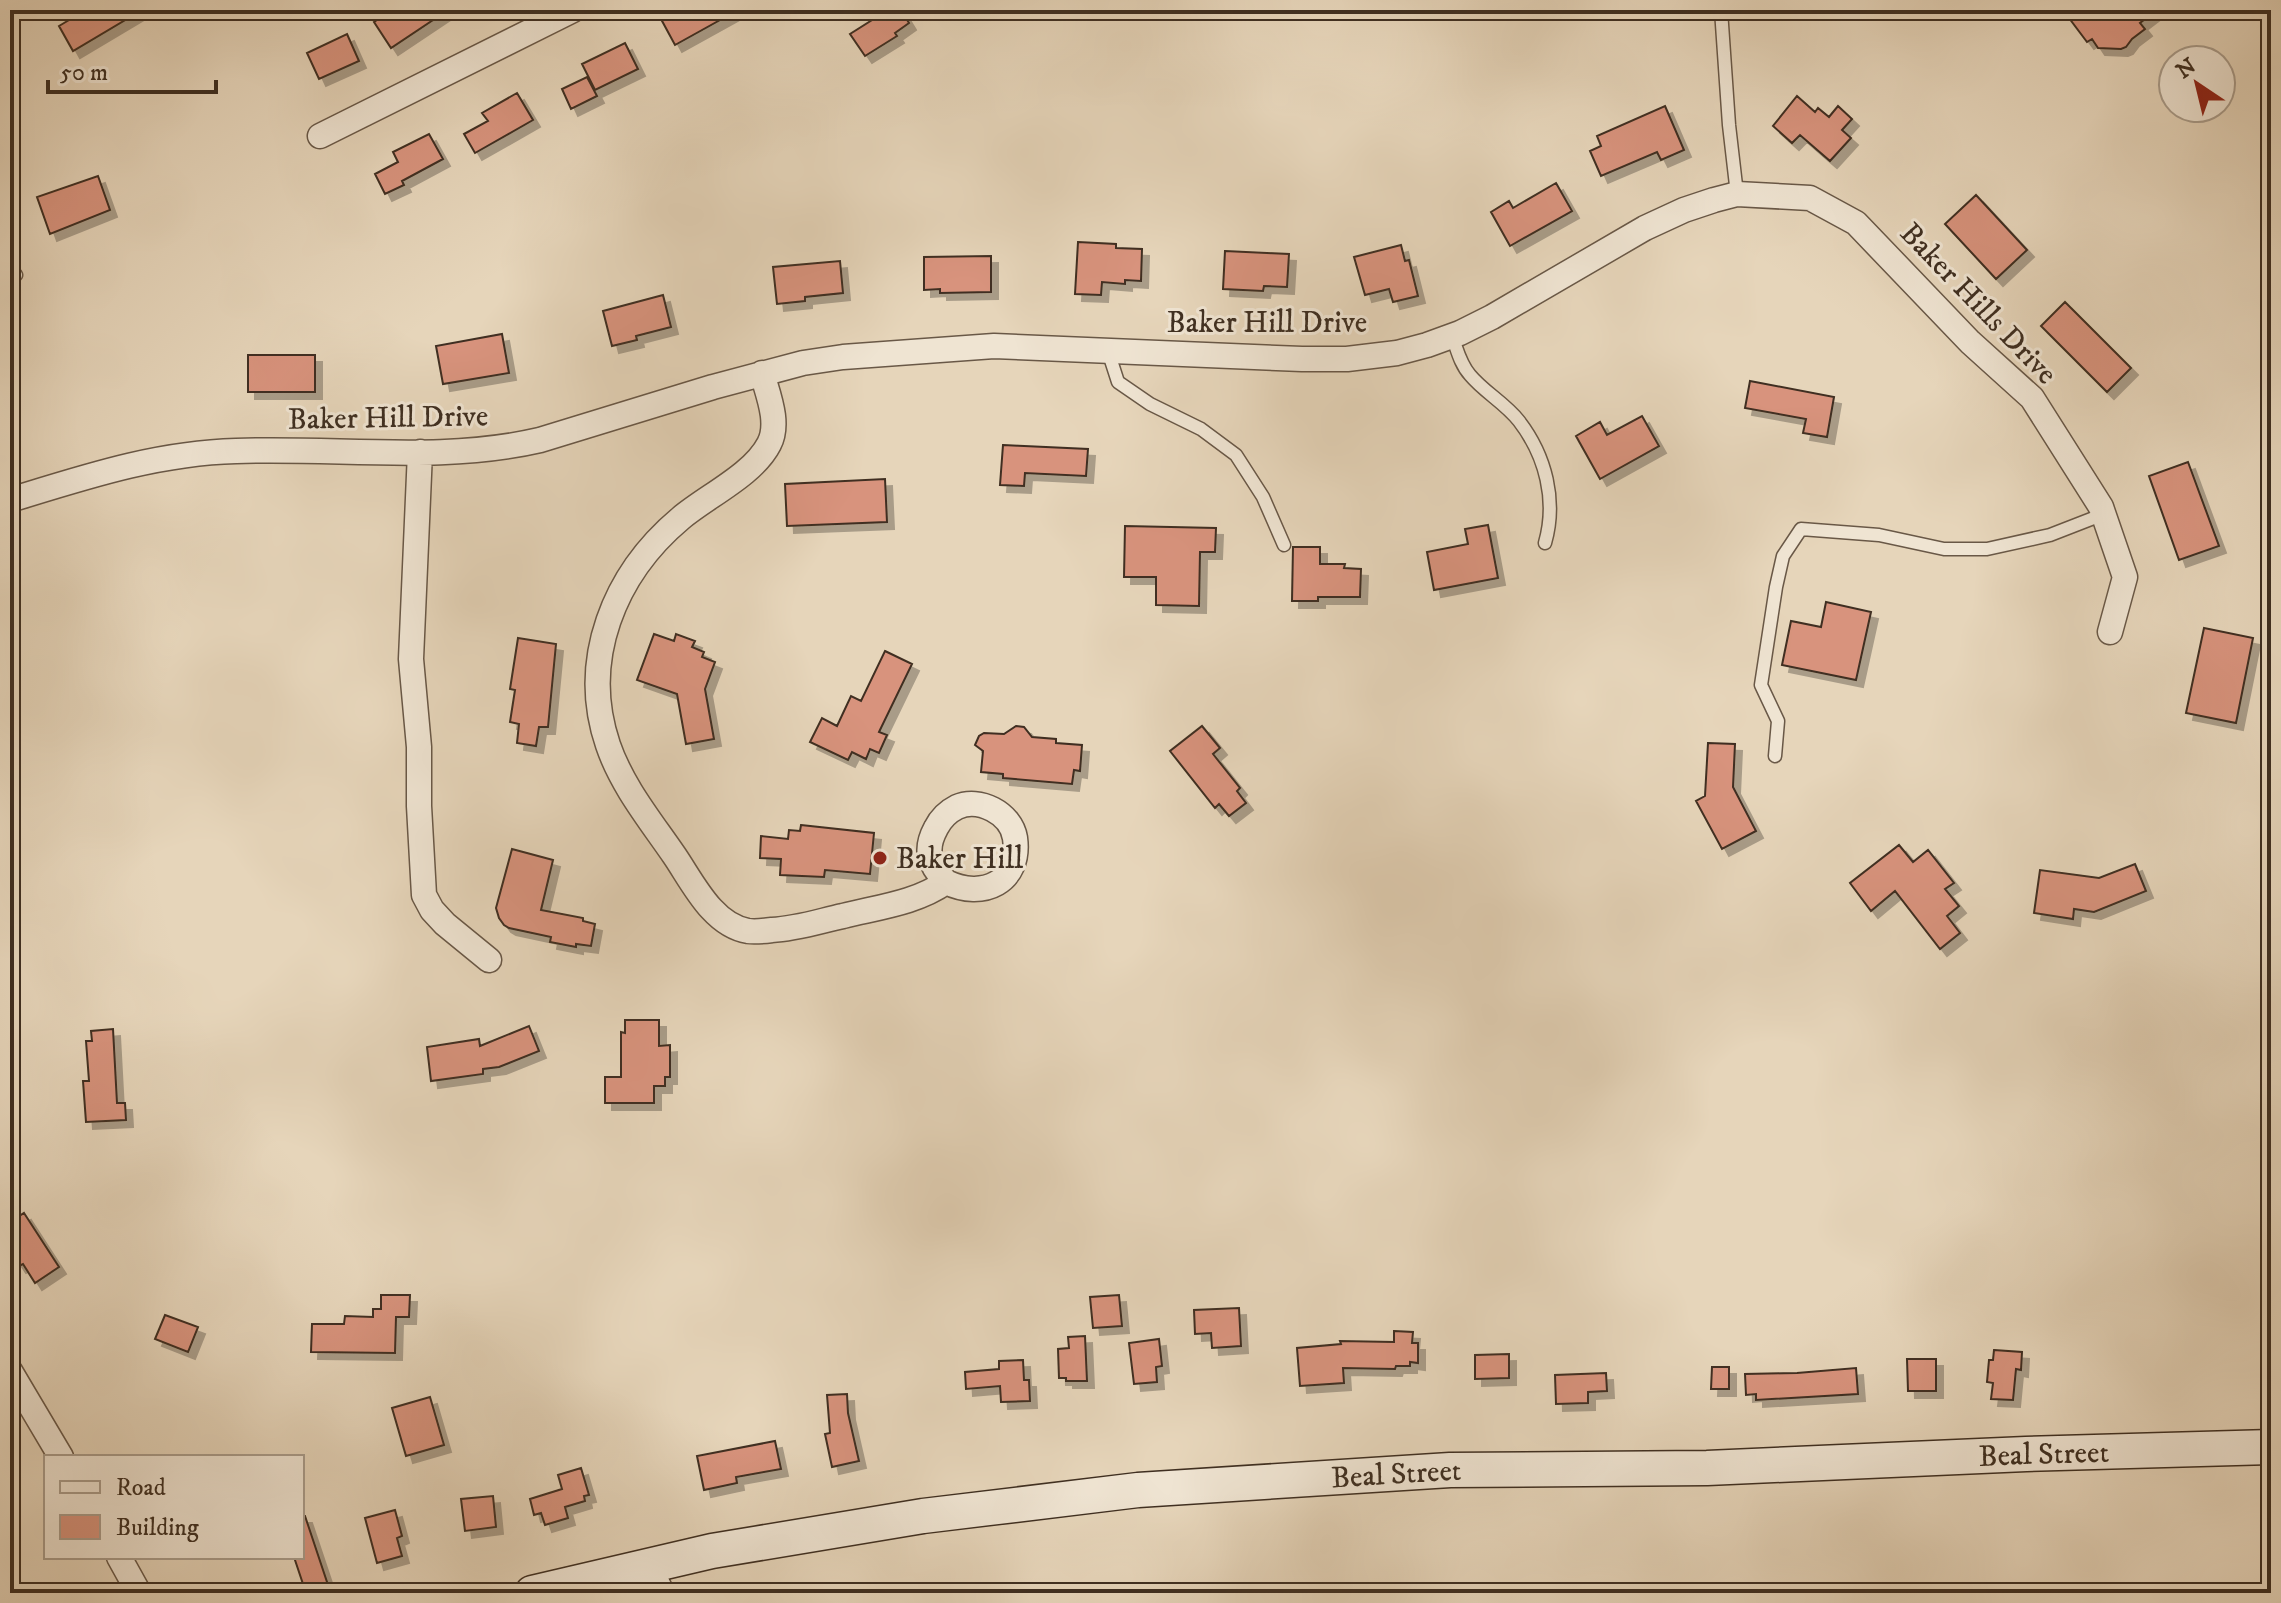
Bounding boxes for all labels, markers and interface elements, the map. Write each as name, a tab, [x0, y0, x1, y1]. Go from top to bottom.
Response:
scale bar	[48, 44, 216, 94]
north arrow	[2157, 44, 2237, 124]
text: N	[2171, 53, 2202, 85]
text: 50 m	[60, 58, 108, 88]
street label: Baker Hills Drive	[1891, 215, 2064, 393]
street label: Baker Hill Drive	[1167, 305, 1367, 342]
street label: Baker Hill Drive	[287, 398, 489, 439]
place label: Baker Hill	[896, 841, 1023, 878]
marker: Baker Hill	[871, 849, 889, 867]
street label: Beal Street	[1978, 1435, 2110, 1476]
street label: Beal Street	[1330, 1453, 1462, 1498]
legend	[44, 1455, 304, 1559]
text: Road	[116, 1473, 166, 1503]
text: Building	[116, 1513, 199, 1543]

